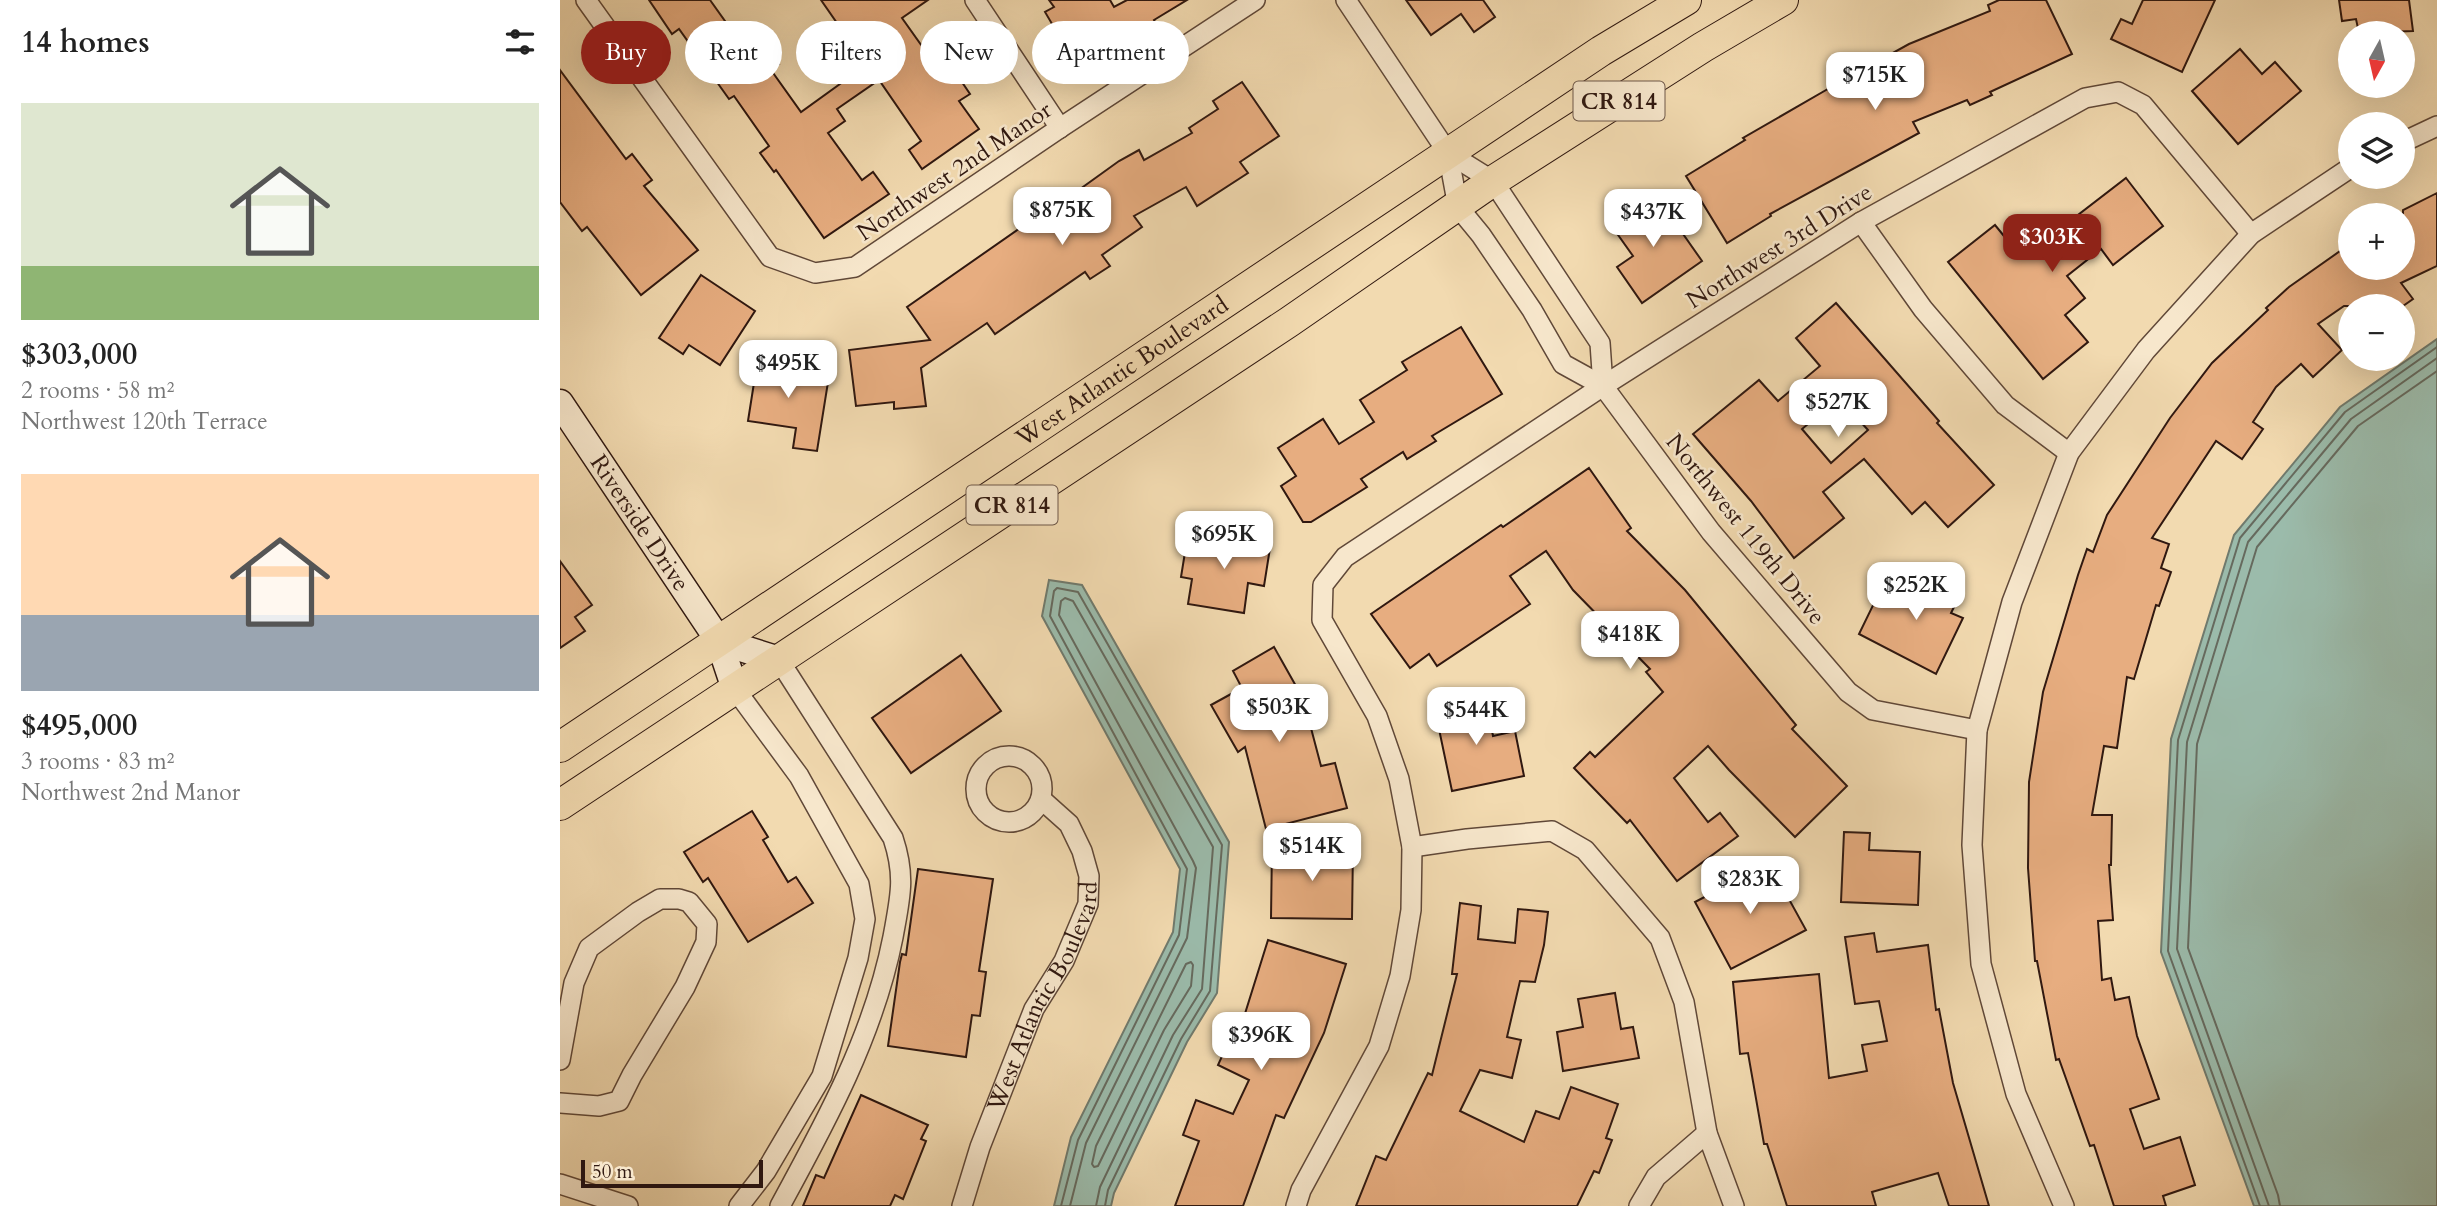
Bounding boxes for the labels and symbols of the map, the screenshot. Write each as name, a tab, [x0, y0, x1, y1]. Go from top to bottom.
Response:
north arrow	[2338, 21, 2415, 98]
pin: $715K	[1826, 52, 1924, 112]
road number: CR 814	[1574, 82, 1664, 120]
street label: Northwest 2nd Manor	[850, 94, 1058, 249]
street label: Northwest 3rd Drive	[1680, 176, 1879, 317]
pin: $875K	[1013, 188, 1111, 247]
pin: $437K	[1604, 190, 1702, 249]
pin: $303K	[2003, 215, 2101, 274]
street label: West Atlantic Boulevard	[1008, 288, 1235, 455]
pin: $495K	[739, 340, 837, 400]
pin: $527K	[1789, 380, 1887, 439]
street label: Northwest 119th Drive	[1658, 427, 1833, 632]
street label: Riverside Drive	[582, 448, 697, 598]
road number: CR 814	[966, 485, 1058, 524]
pin: $695K	[1175, 512, 1273, 571]
pin: $252K	[1867, 562, 1965, 622]
pin: $418K	[1581, 612, 1679, 671]
pin: $503K	[1230, 684, 1328, 744]
pin: $544K	[1427, 688, 1525, 747]
pin: $514K	[1263, 824, 1361, 883]
pin: $283K	[1701, 856, 1799, 916]
street label: West Atlantic Boulevard	[979, 881, 1106, 1117]
pin: $396K	[1212, 1012, 1310, 1072]
scale bar	[581, 1157, 763, 1189]

